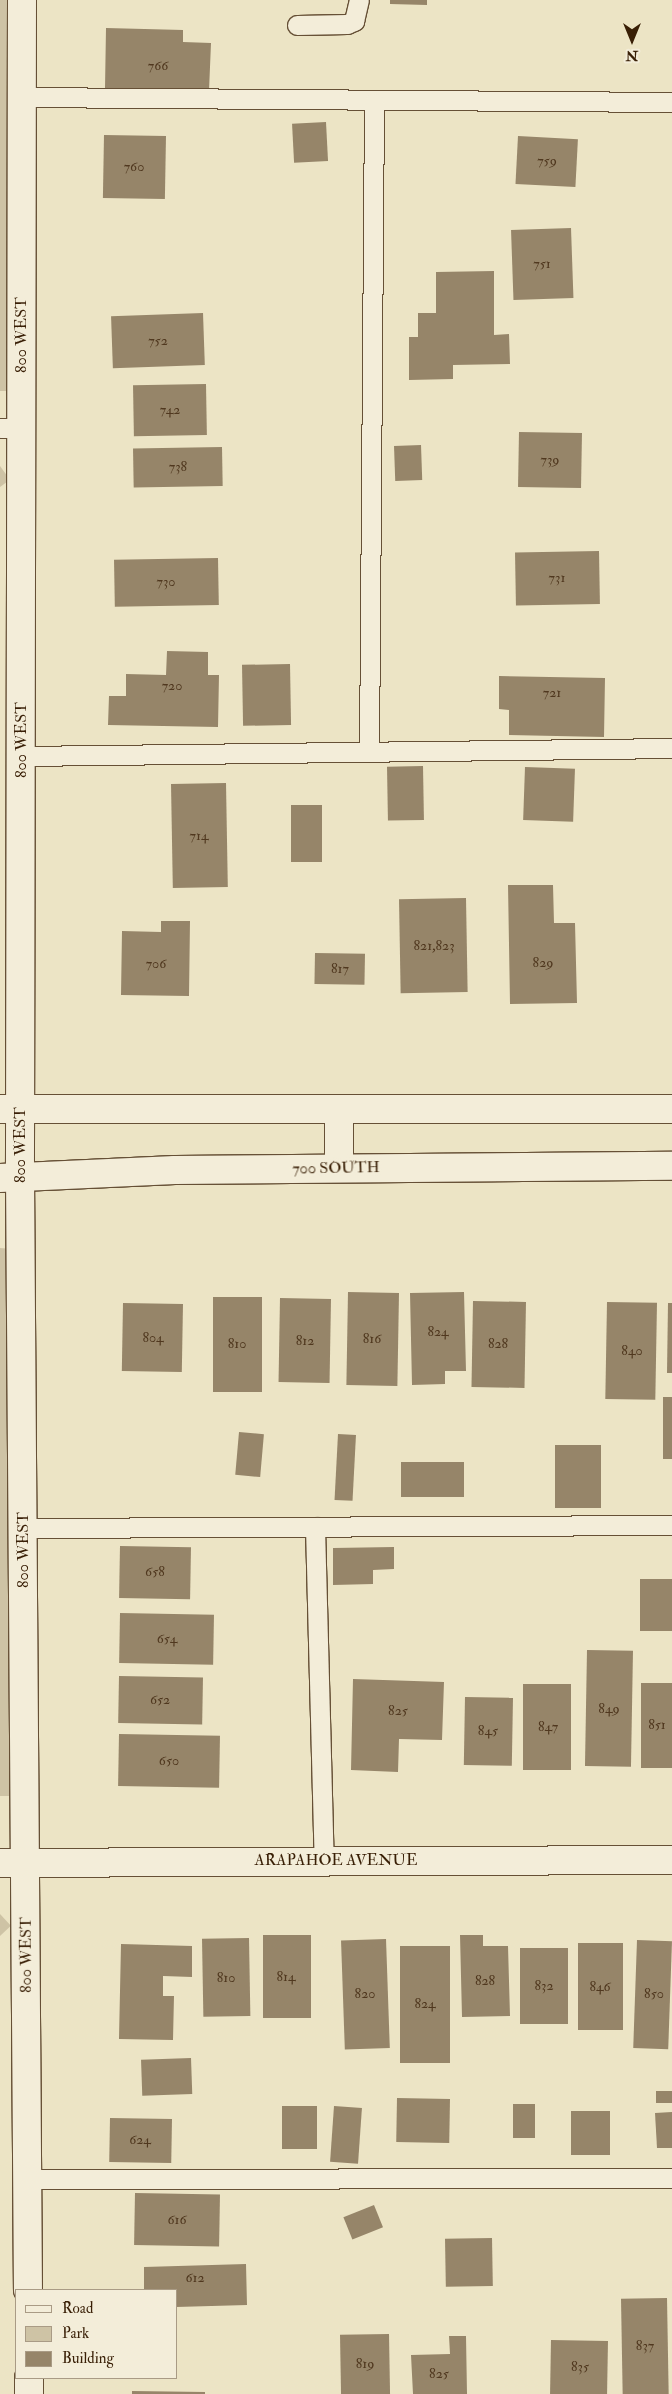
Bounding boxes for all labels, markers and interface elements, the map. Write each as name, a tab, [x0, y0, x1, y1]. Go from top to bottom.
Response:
north arrow	[607, 15, 657, 65]
text: N	[626, 47, 638, 64]
house number: 766	[148, 58, 168, 74]
house number: 759	[537, 153, 557, 169]
house number: 760	[124, 159, 144, 175]
house number: 751	[533, 256, 551, 272]
street label: 800 WEST	[11, 297, 31, 373]
house number: 752	[148, 333, 168, 349]
house number: 742	[160, 402, 180, 418]
house number: 739	[541, 452, 559, 468]
house number: 738	[169, 459, 187, 475]
house number: 731	[549, 570, 565, 586]
house number: 730	[157, 574, 175, 590]
house number: 720	[162, 678, 182, 694]
house number: 721	[543, 685, 561, 701]
street label: 800 WEST	[11, 702, 31, 778]
house number: 714	[190, 828, 208, 844]
house number: 821,823	[413, 938, 455, 954]
house number: 829	[533, 955, 553, 971]
house number: 706	[146, 956, 166, 972]
house number: 817	[331, 961, 349, 977]
street label: 800 WEST	[10, 1107, 30, 1183]
street label: 700 SOUTH	[292, 1158, 380, 1178]
house number: 824	[427, 1324, 449, 1340]
house number: 804	[142, 1330, 164, 1346]
house number: 816	[363, 1331, 381, 1347]
house number: 812	[296, 1333, 314, 1349]
house number: 810	[228, 1336, 246, 1352]
house number: 828	[488, 1336, 508, 1352]
house number: 840	[621, 1343, 643, 1359]
street label: 800 WEST	[13, 1512, 33, 1588]
house number: 658	[145, 1564, 165, 1580]
house number: 654	[157, 1631, 177, 1647]
house number: 652	[150, 1692, 170, 1708]
house number: 849	[598, 1701, 620, 1717]
house number: 825	[388, 1703, 408, 1719]
house number: 851	[648, 1717, 666, 1733]
house number: 847	[538, 1719, 558, 1735]
house number: 845	[478, 1723, 498, 1739]
house number: 650	[159, 1753, 179, 1769]
street label: ARAPAHOE AVENUE	[255, 1850, 417, 1870]
street label: 800 WEST	[16, 1917, 36, 1993]
house number: 814	[276, 1969, 296, 1985]
house number: 810	[217, 1970, 235, 1986]
house number: 828	[475, 1973, 495, 1989]
house number: 832	[534, 1978, 554, 1994]
house number: 846	[589, 1979, 611, 1995]
house number: 820	[355, 1986, 375, 2002]
house number: 850	[644, 1986, 664, 2002]
house number: 824	[414, 1996, 436, 2012]
house number: 624	[129, 2132, 151, 2148]
house number: 616	[168, 2212, 186, 2228]
house number: 612	[185, 2270, 205, 2286]
legend	[15, 2289, 178, 2379]
text: Road	[62, 2299, 93, 2318]
text: Park	[62, 2324, 89, 2343]
house number: 837	[636, 2338, 654, 2354]
text: Building	[62, 2349, 114, 2368]
house number: 819	[356, 2356, 374, 2372]
house number: 835	[571, 2359, 589, 2375]
house number: 825	[429, 2366, 449, 2382]

